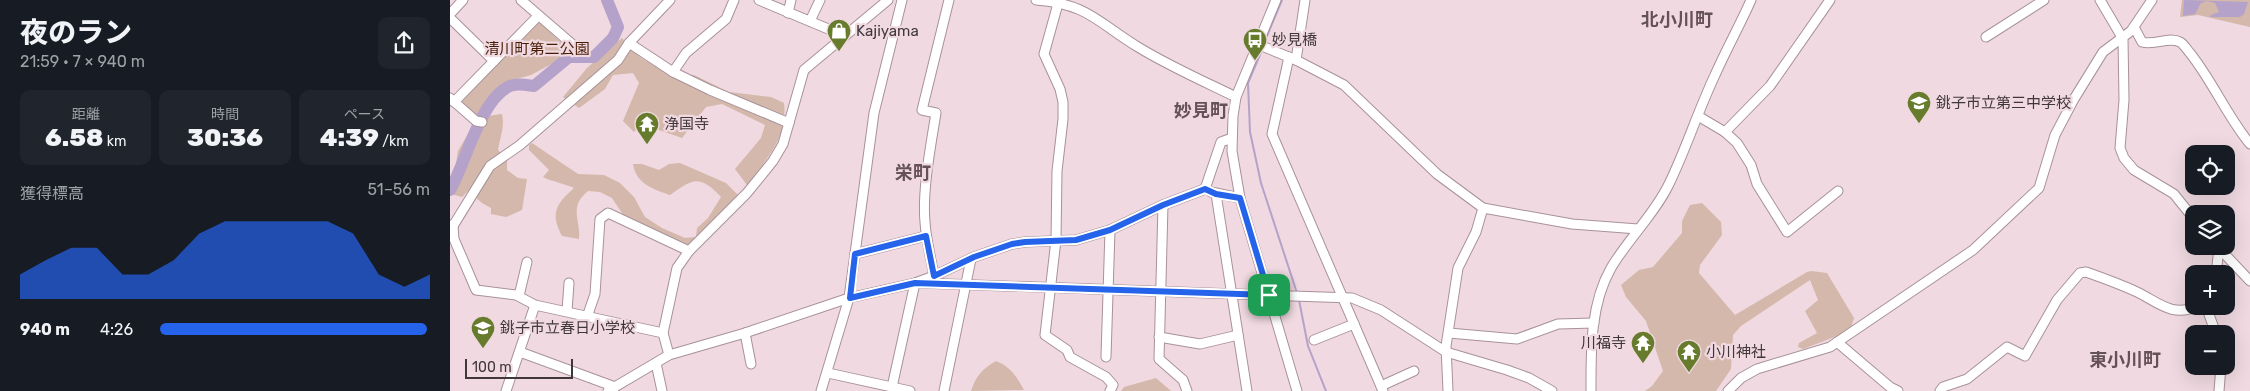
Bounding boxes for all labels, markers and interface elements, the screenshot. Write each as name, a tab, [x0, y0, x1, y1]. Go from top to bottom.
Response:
district label: 北小川町	[1641, 9, 1713, 31]
text: 夜のラン	[20, 16, 132, 49]
button: share	[378, 17, 430, 69]
shop icon: Kajiyama	[826, 18, 852, 52]
place label: Kajiyama	[856, 22, 919, 40]
bus stop icon: 妙見橋	[1242, 27, 1268, 61]
place label: 妙見橋	[1272, 31, 1317, 49]
park label: 清川町第二公園	[484, 40, 590, 58]
text: 21:59 · 7 × 940 m	[20, 52, 145, 71]
school or university icon: 銚子市立第三中学校	[1906, 90, 1932, 124]
place label: 銚子市立第三中学校	[1936, 94, 2071, 112]
district label: 妙見町	[1174, 100, 1228, 122]
text: 距離	[72, 106, 100, 123]
text: 時間	[211, 106, 239, 123]
text: ペース	[344, 106, 385, 123]
temple icon: 浄国寺	[634, 111, 660, 145]
place label: 浄国寺	[664, 115, 709, 133]
text: 6.58	[45, 123, 103, 152]
text: 30:36	[187, 123, 263, 152]
text: 4:39	[320, 123, 379, 152]
text: km	[103, 133, 126, 150]
text: /km	[379, 133, 409, 150]
map controls	[2185, 145, 2235, 375]
button: locate	[2185, 145, 2235, 195]
district label: 栄町	[895, 162, 931, 184]
text: 51–56 m	[368, 180, 430, 199]
text: 獲得標高	[20, 184, 84, 203]
button: layers	[2185, 205, 2235, 255]
button: +	[2185, 265, 2235, 315]
pin	[1248, 274, 1290, 316]
icon: arrive	[1255, 281, 1283, 309]
school or university icon: 銚子市立春日小学校	[470, 315, 496, 349]
place label: 銚子市立春日小学校	[500, 319, 635, 337]
text: 940 m	[20, 320, 70, 339]
text: 4:26	[100, 320, 133, 339]
button: −	[2185, 325, 2235, 375]
temple icon: 川福寺	[1630, 330, 1656, 364]
place label: 川福寺	[1581, 334, 1626, 352]
temple icon: 小川神社	[1676, 339, 1702, 373]
place label: 小川神社	[1706, 343, 1766, 361]
district label: 東小川町	[2089, 349, 2161, 371]
scale bar	[465, 356, 572, 379]
text: 100 m	[472, 359, 512, 376]

